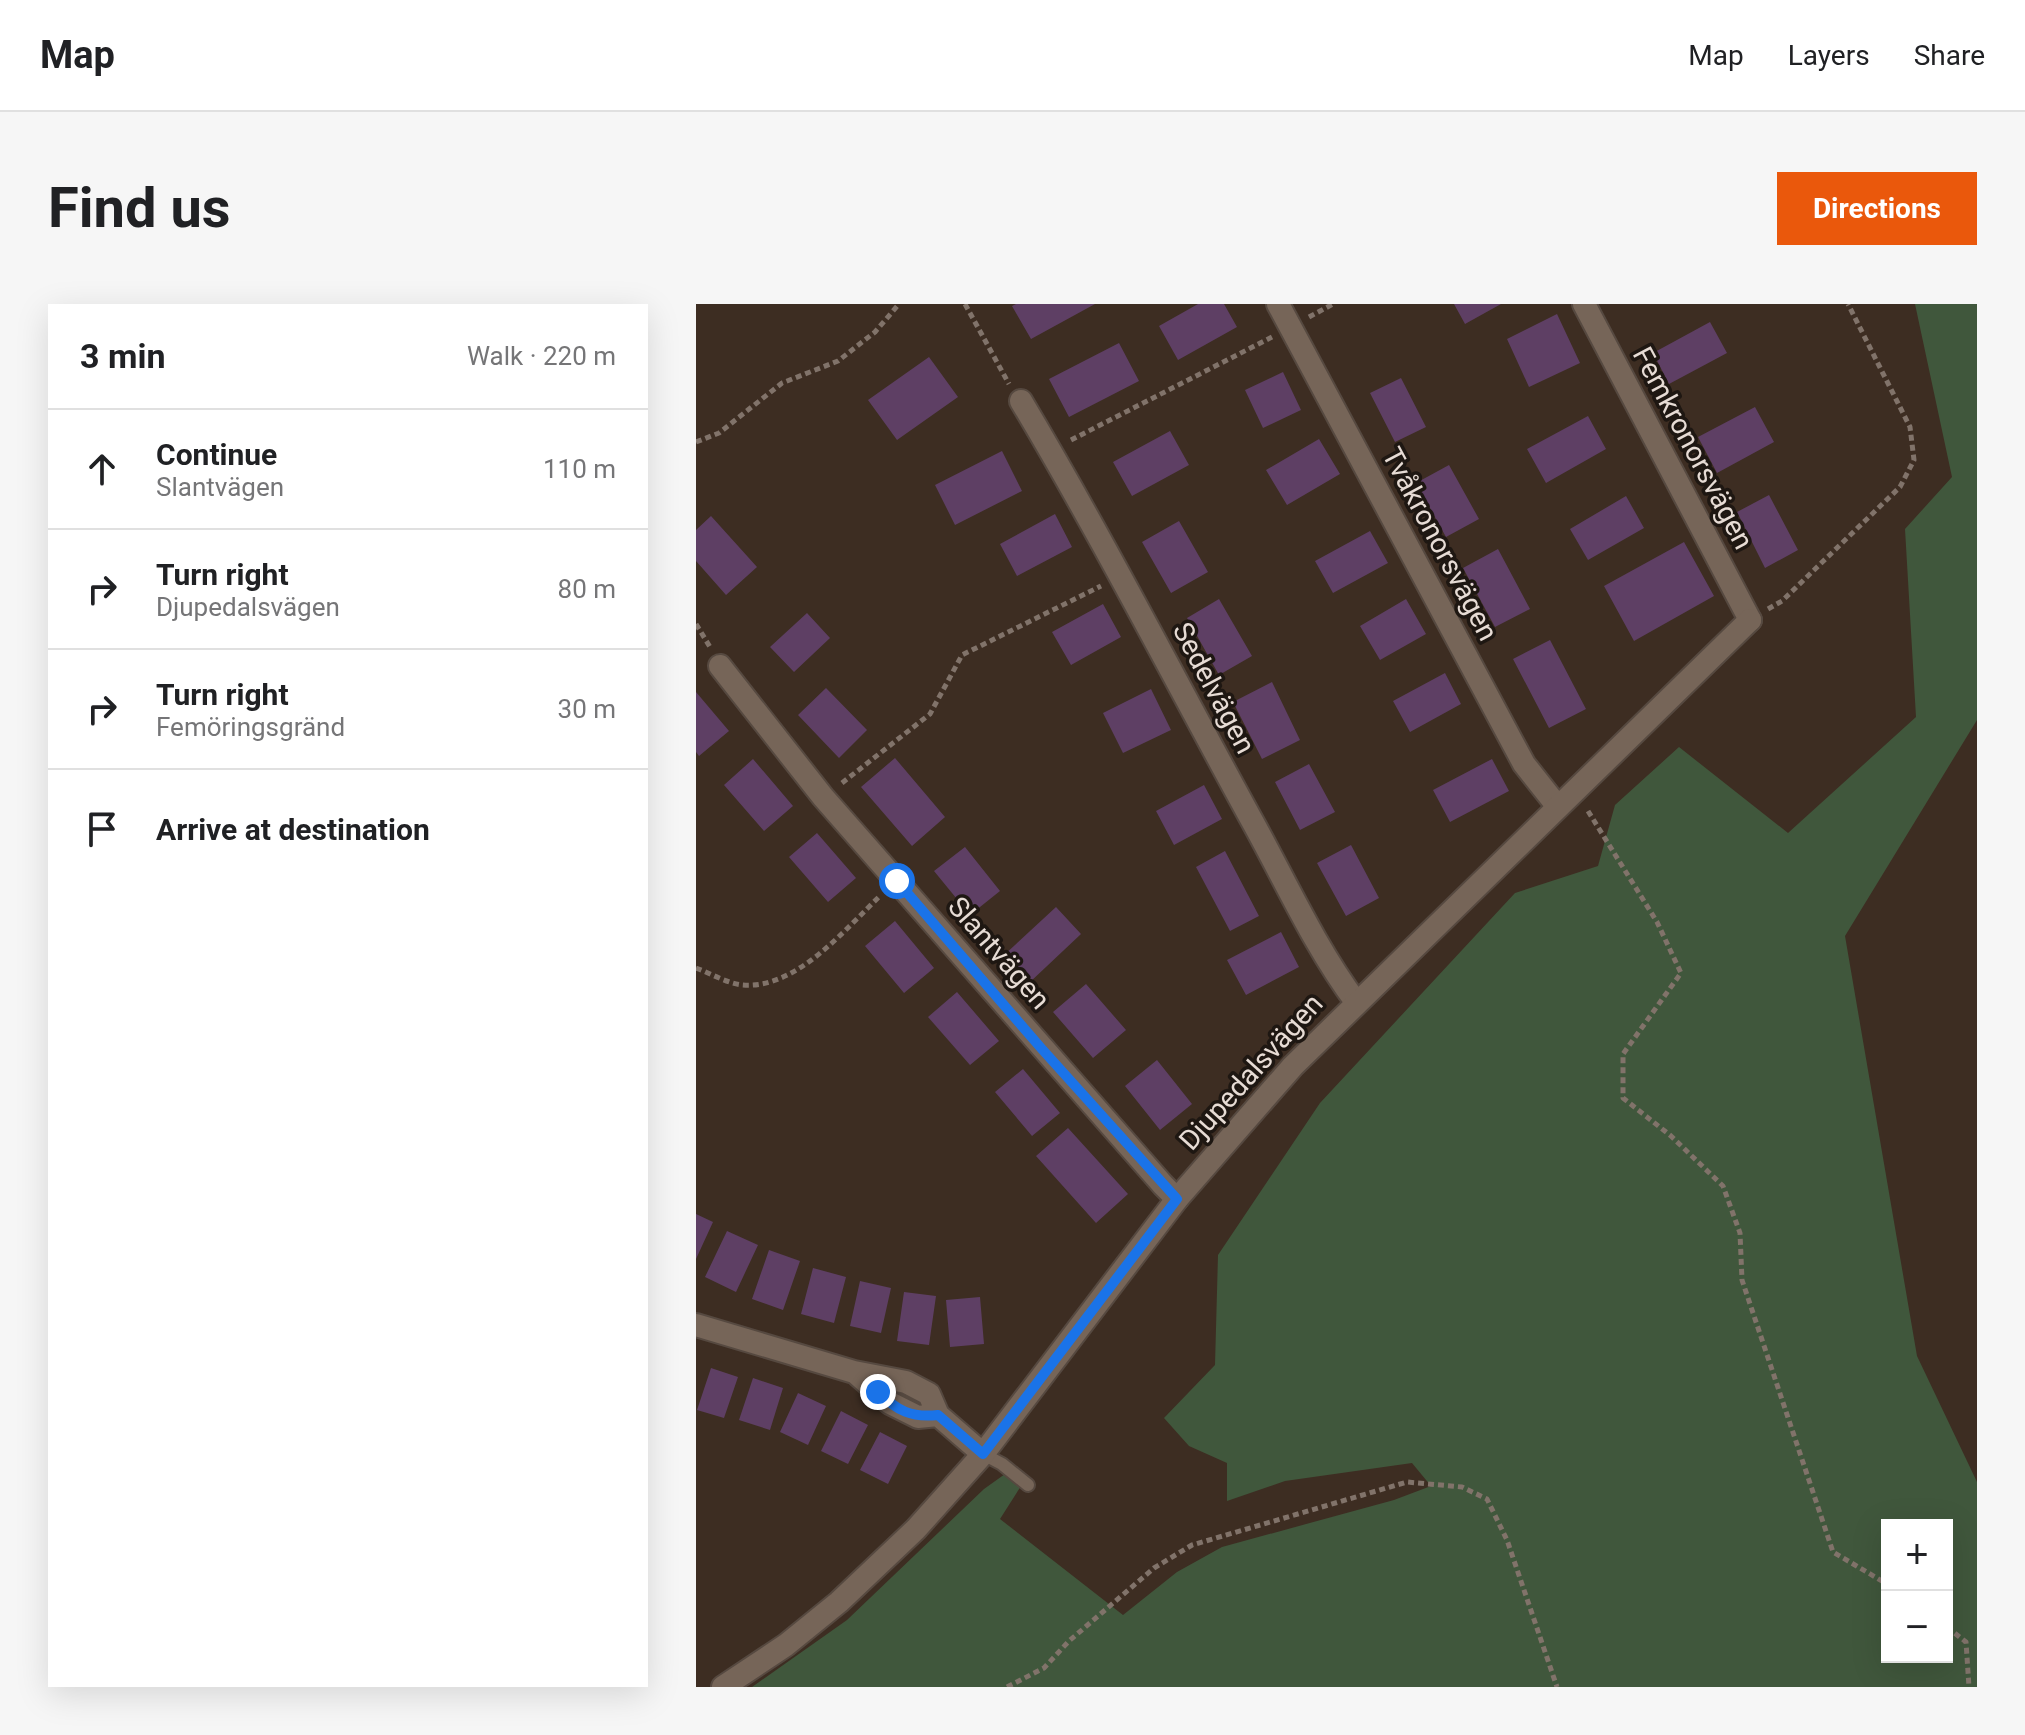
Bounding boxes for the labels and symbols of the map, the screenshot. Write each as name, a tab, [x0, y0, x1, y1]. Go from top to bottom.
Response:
street label: Femkronorsvägen	[1626, 341, 1760, 555]
street label: Tvåkronorsvägen	[1375, 442, 1505, 646]
street label: Sedelvägen	[1166, 617, 1262, 759]
route start	[879, 863, 915, 899]
street label: Slantvägen	[941, 890, 1057, 1016]
street label: Djupedalsvägen	[1172, 987, 1330, 1157]
route end	[860, 1374, 896, 1410]

